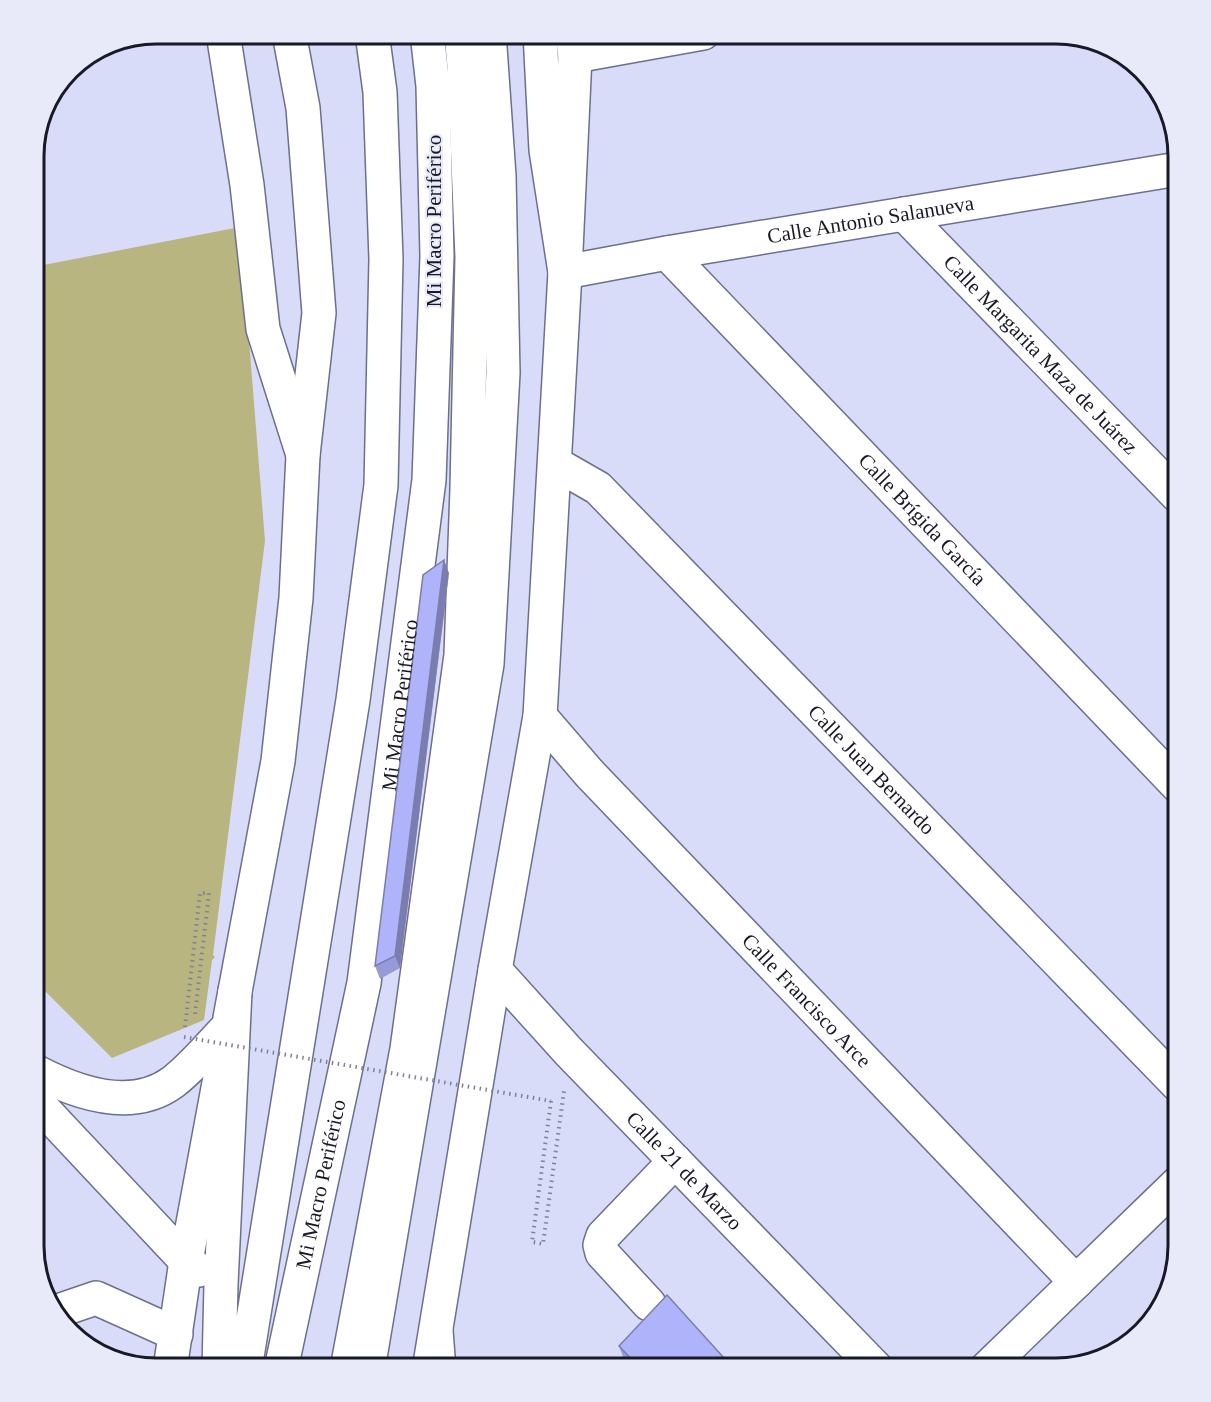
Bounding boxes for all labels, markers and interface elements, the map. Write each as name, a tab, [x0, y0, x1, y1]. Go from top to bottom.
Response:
street label: Mi Macro Periférico	[422, 135, 446, 307]
street label: Calle Antonio Salanueva	[765, 191, 976, 248]
street label: Calle Margarita Maza de Juárez	[939, 250, 1143, 459]
street label: Calle Brígida García	[854, 448, 992, 591]
street label: Mi Macro Periférico	[377, 618, 423, 792]
street label: Calle Juan Bernardo	[803, 700, 940, 839]
street label: Calle Francisco Arce	[737, 929, 876, 1072]
street label: Mi Macro Periférico	[291, 1097, 351, 1271]
street label: Calle 21 de Marzo	[621, 1107, 747, 1235]

